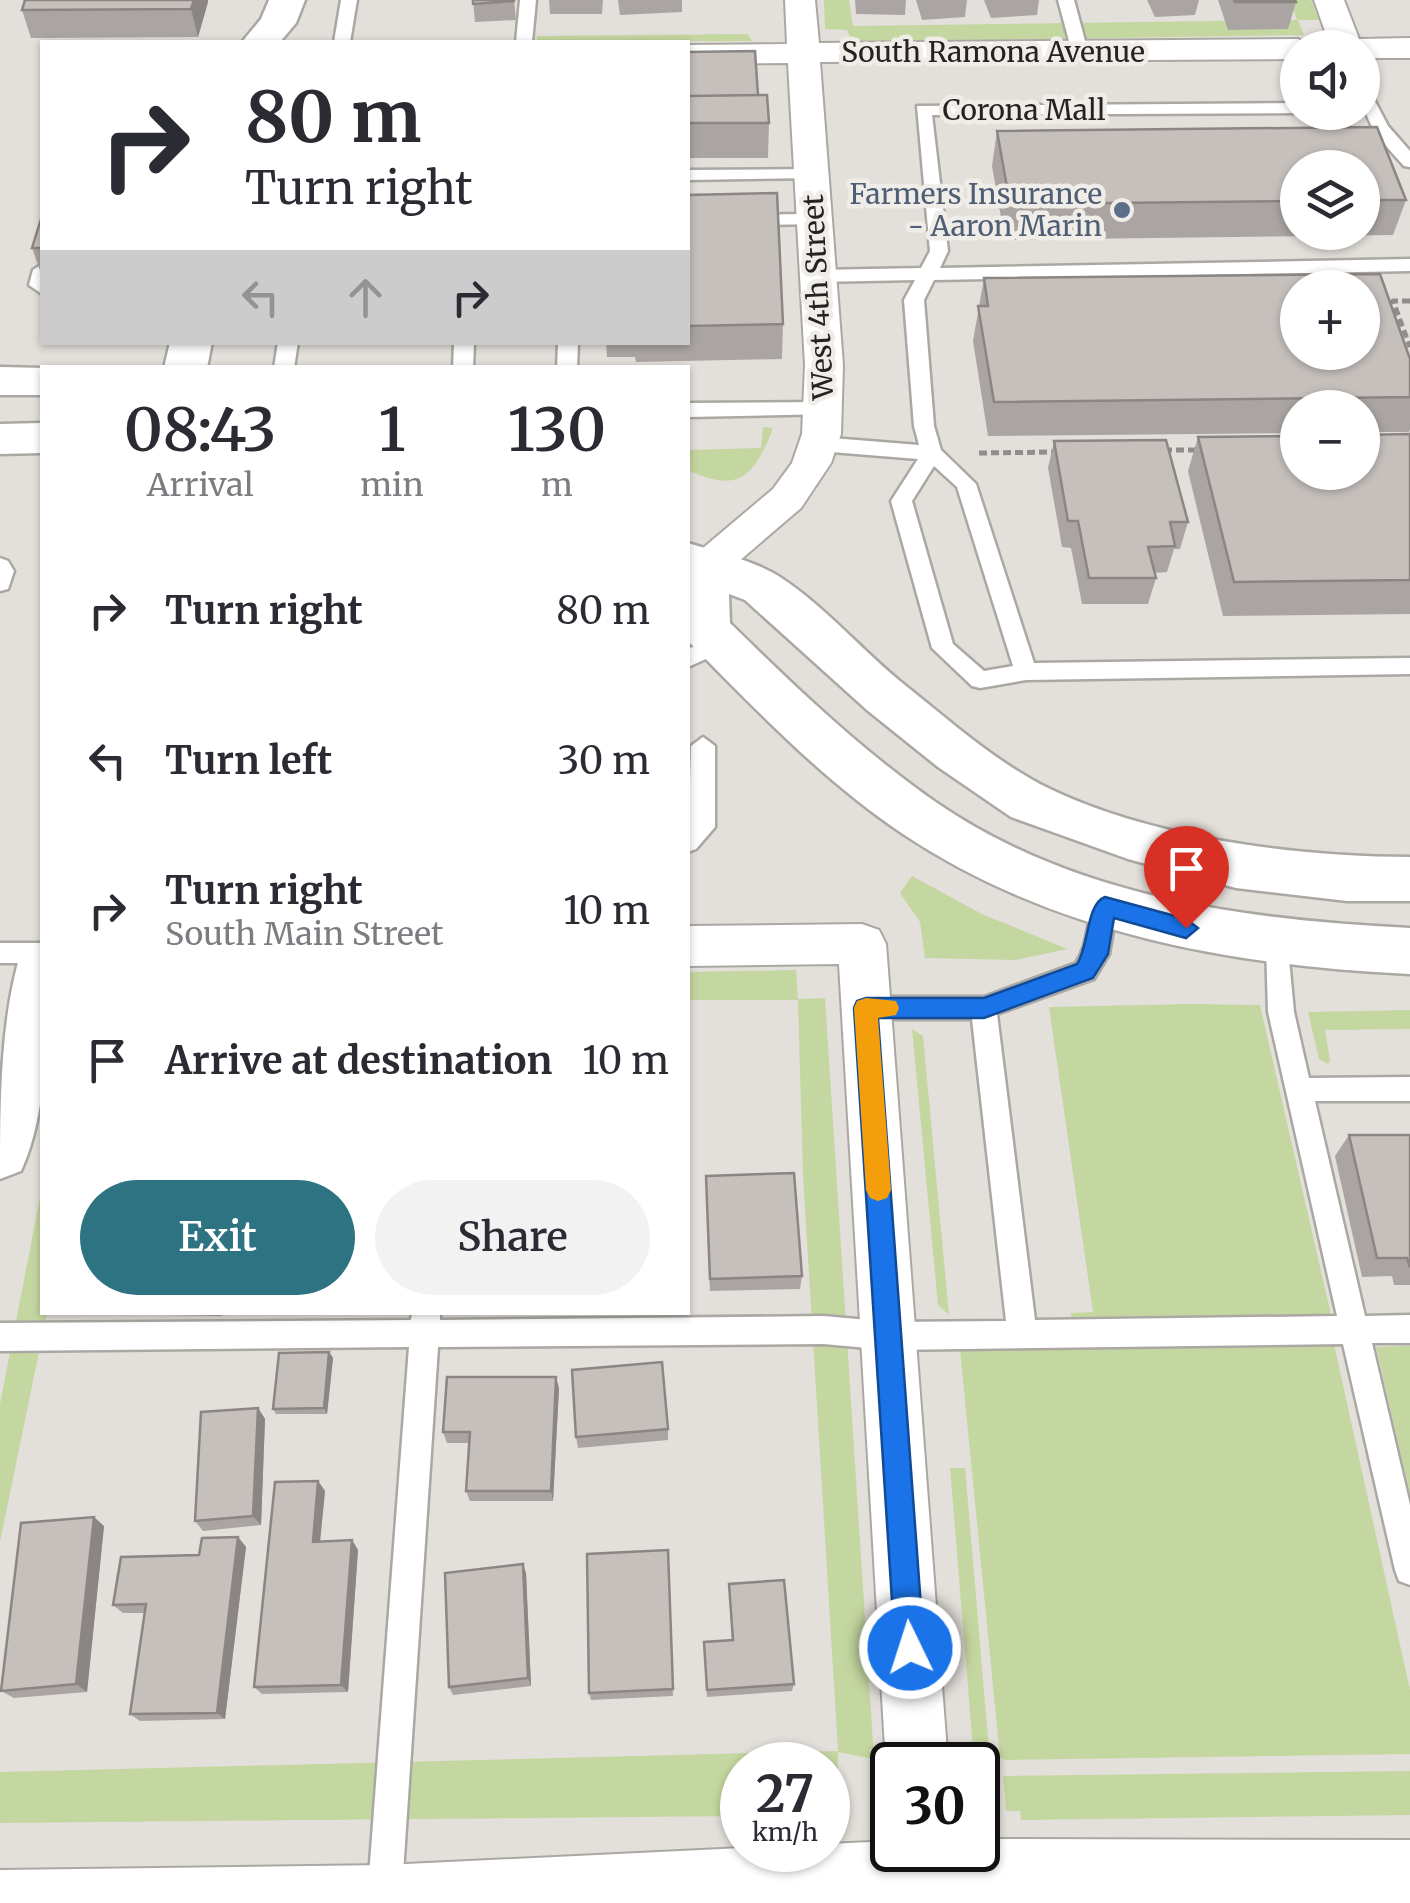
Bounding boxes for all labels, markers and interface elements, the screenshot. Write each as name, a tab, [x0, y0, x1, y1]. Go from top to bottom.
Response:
map controls	[1280, 30, 1380, 490]
button: sound	[1280, 30, 1380, 130]
street label: South Ramona Avenue	[841, 34, 1145, 70]
text: 80 m	[245, 73, 421, 161]
icon: right	[80, 80, 210, 210]
street label: Corona Mall	[943, 92, 1106, 128]
button: layers	[1280, 150, 1380, 250]
text: Turn right	[245, 160, 473, 216]
place label: Farmers Insurance - Aaron Marin	[850, 176, 1102, 244]
street label: West 4th Street	[795, 193, 841, 402]
marker: Farmers Insurance - Aaron Marin	[1111, 199, 1133, 221]
icon: left	[233, 270, 288, 325]
icon: ahead	[338, 270, 393, 325]
icon: right	[443, 270, 498, 325]
button: +	[1280, 270, 1380, 370]
button: −	[1280, 390, 1380, 490]
text: 08:43	[124, 392, 276, 467]
text: 1	[378, 392, 406, 467]
text: 130	[507, 392, 606, 467]
text: Arrival	[147, 465, 254, 505]
text: min	[360, 465, 424, 505]
text: m	[541, 465, 573, 505]
icon: right	[80, 583, 135, 638]
text: Turn right	[165, 587, 363, 634]
text: 80 m	[556, 587, 650, 634]
icon: left	[80, 733, 135, 788]
text: Turn left	[165, 737, 332, 784]
text: 30 m	[557, 737, 650, 784]
pin	[1144, 826, 1229, 929]
icon: arrive	[1159, 841, 1214, 896]
text: Turn right	[165, 867, 363, 914]
icon: right	[80, 883, 135, 938]
text: 10 m	[563, 887, 650, 934]
text: South Main Street	[165, 914, 443, 954]
icon: arrive	[80, 1033, 135, 1088]
text: Arrive at destination	[165, 1037, 552, 1084]
text: 10 m	[582, 1037, 669, 1084]
button: Exit	[80, 1180, 355, 1295]
button: Share	[375, 1180, 650, 1295]
position arrow	[858, 1596, 962, 1700]
speed limit sign: 30	[870, 1742, 1000, 1872]
text: 27	[756, 1763, 814, 1826]
text: km/h	[752, 1816, 818, 1848]

